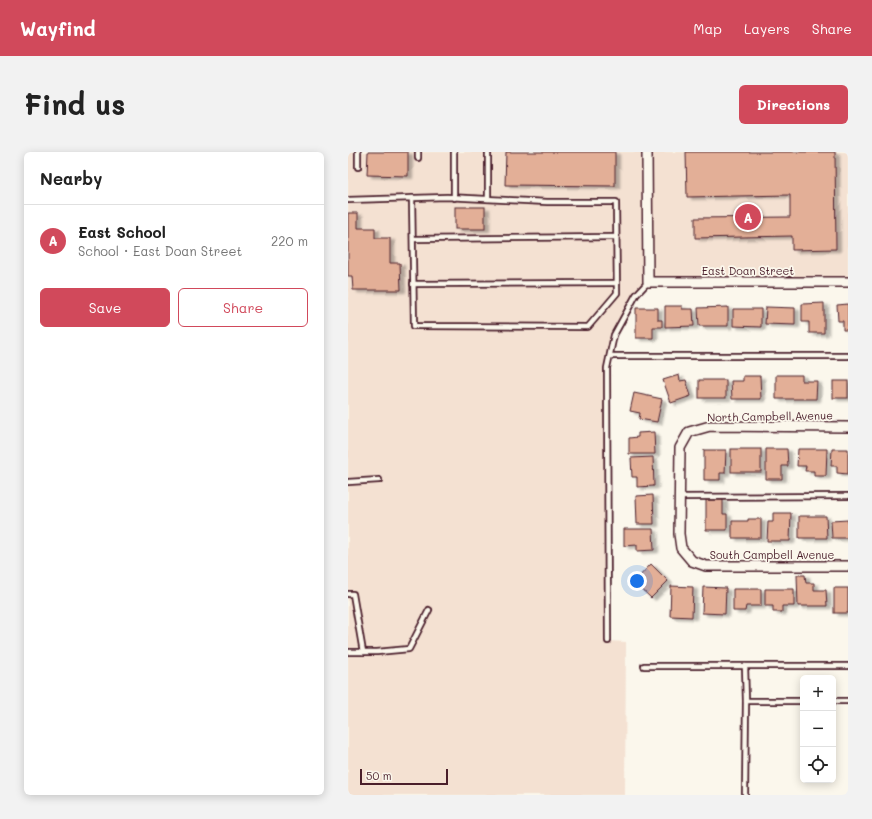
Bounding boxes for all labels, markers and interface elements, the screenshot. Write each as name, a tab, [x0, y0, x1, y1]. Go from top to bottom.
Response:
text: Wayfind	[20, 16, 96, 41]
text: Map	[693, 19, 722, 38]
text: Layers	[744, 19, 790, 38]
text: Share	[812, 19, 852, 38]
button: Directions	[739, 85, 848, 124]
text: Find us	[24, 86, 125, 122]
text: Nearby	[40, 167, 102, 189]
pin: A	[735, 202, 761, 232]
text: East School	[78, 222, 166, 242]
text: A	[48, 232, 58, 249]
text: 220 m	[271, 232, 308, 249]
text: School · East Doan Street	[78, 242, 242, 259]
street label: East Doan Street	[702, 263, 794, 278]
button: Save	[40, 288, 170, 327]
button: Share	[178, 288, 308, 327]
street label: North Campbell Avenue	[707, 407, 833, 425]
street label: South Campbell Avenue	[710, 547, 834, 562]
your location	[627, 571, 647, 591]
map controls	[800, 675, 836, 783]
button: +	[800, 675, 836, 711]
button: −	[800, 711, 836, 747]
button: locate	[800, 747, 836, 783]
scale bar	[360, 767, 448, 786]
text: 50 m	[366, 768, 392, 783]

